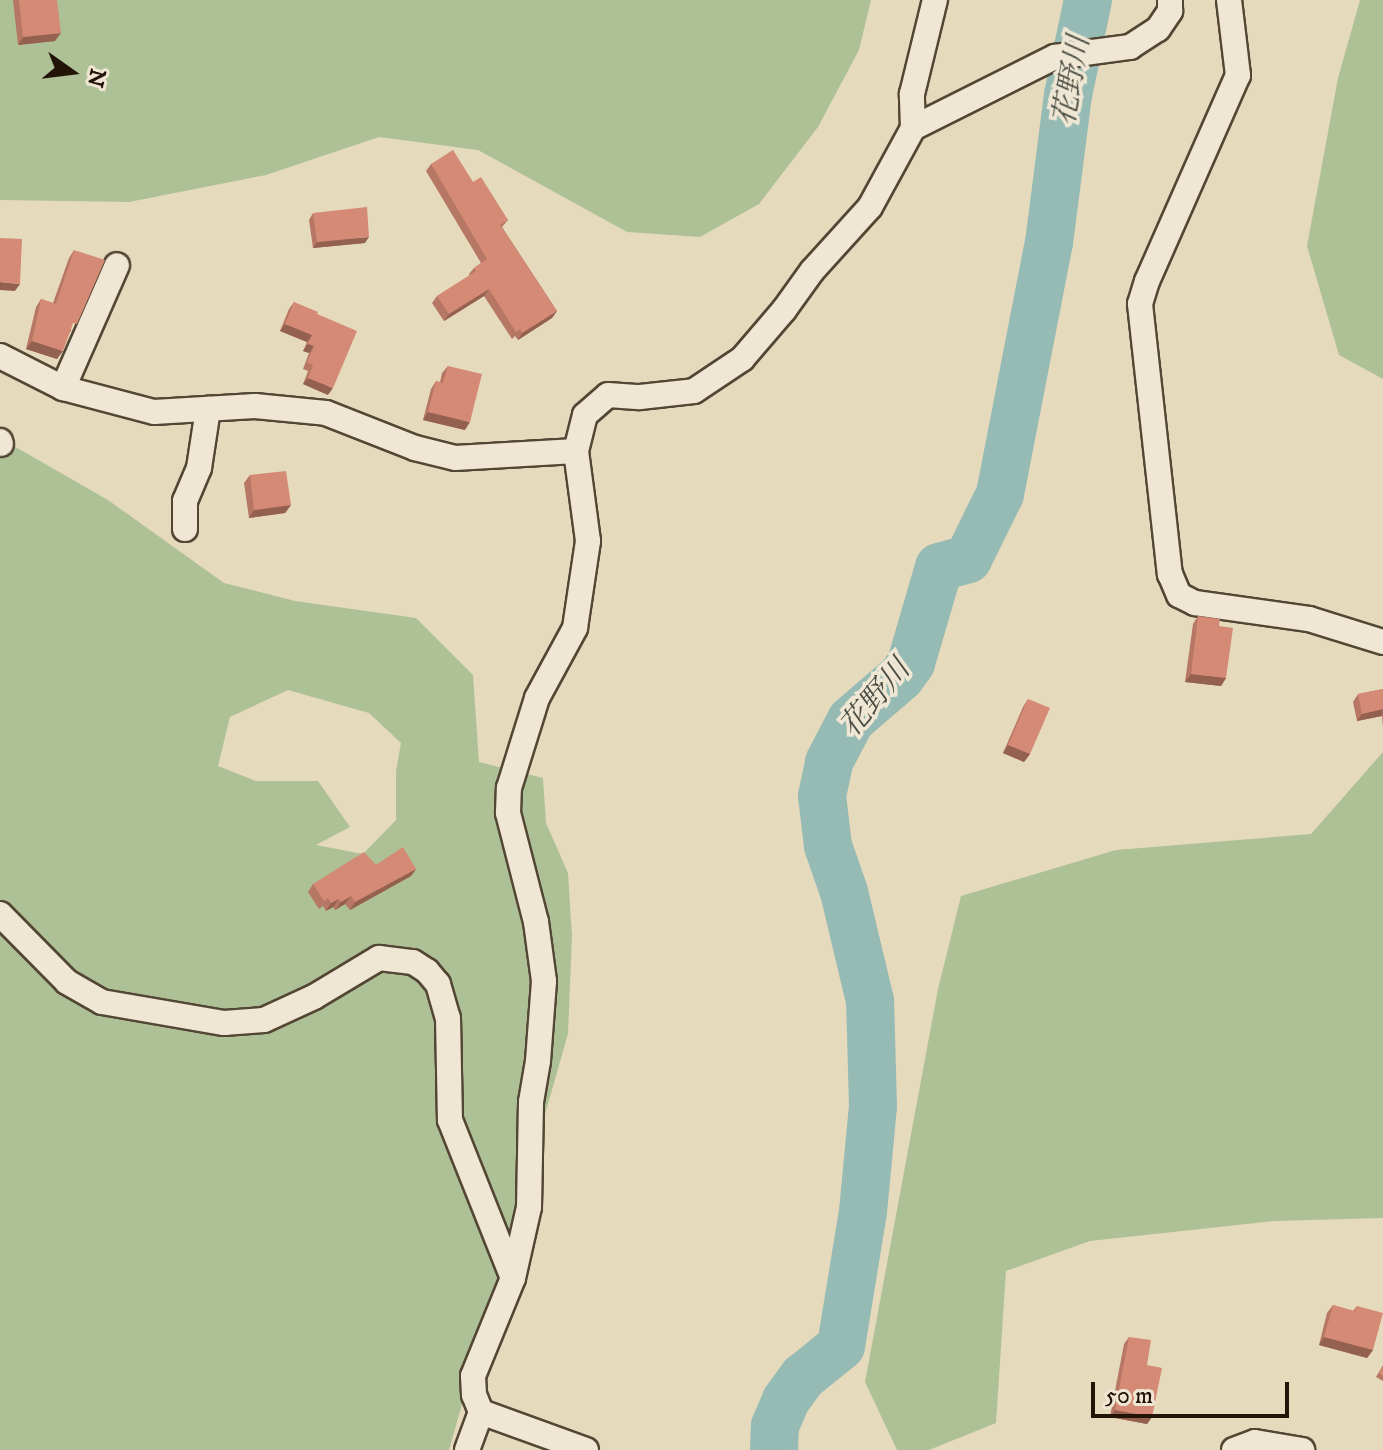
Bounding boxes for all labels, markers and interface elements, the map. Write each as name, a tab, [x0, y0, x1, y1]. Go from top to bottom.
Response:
north arrow	[32, 32, 112, 112]
water label: 花野川	[1047, 34, 1099, 128]
text: N	[80, 66, 111, 90]
water label: 花野川	[833, 653, 919, 745]
scale bar	[1095, 1366, 1293, 1416]
text: 50 m	[1105, 1381, 1153, 1411]

